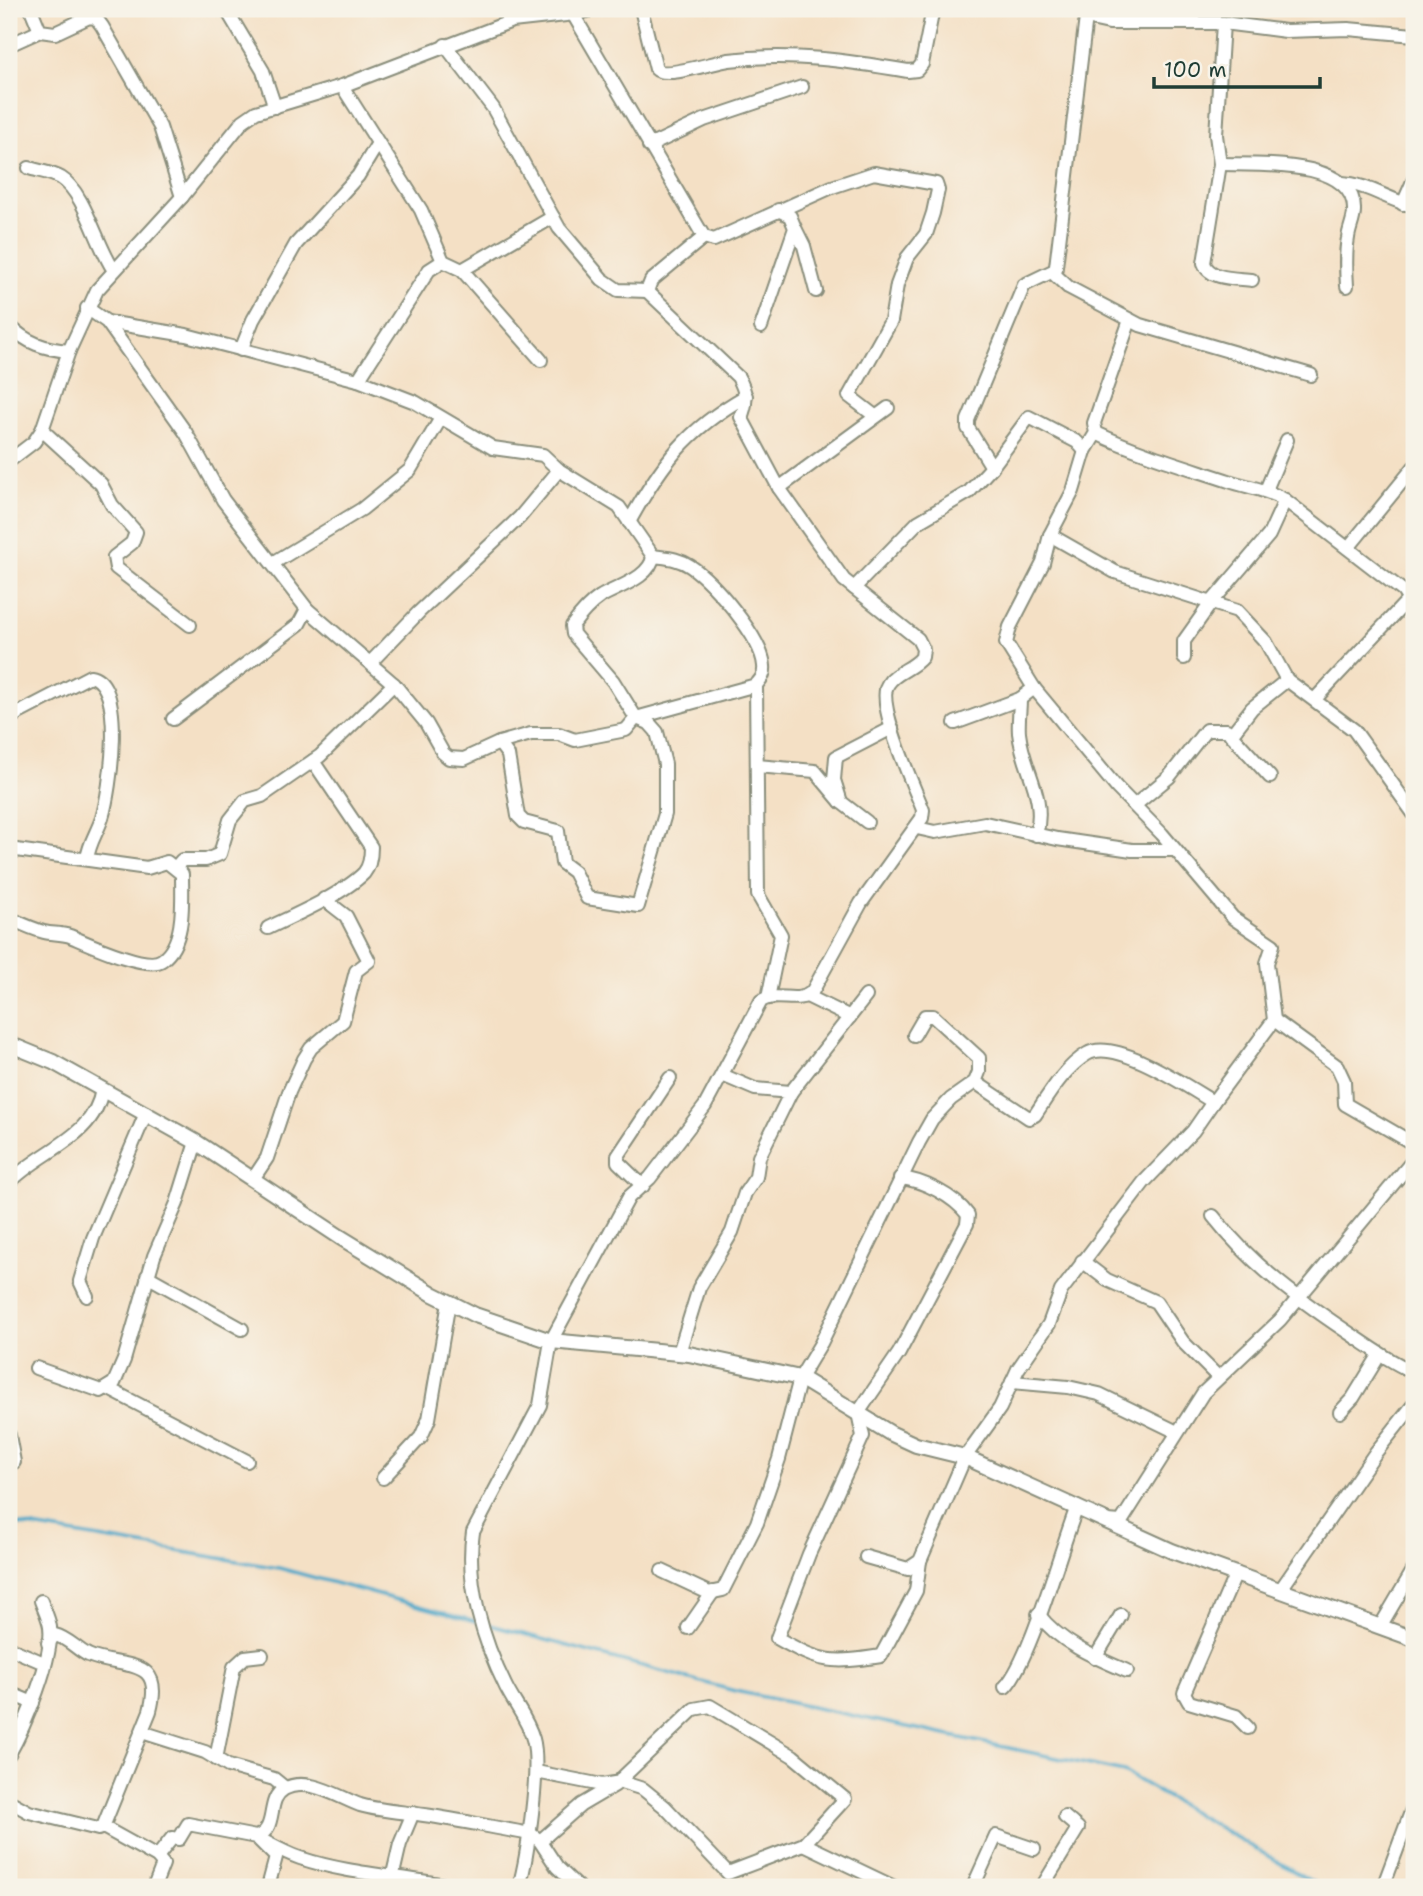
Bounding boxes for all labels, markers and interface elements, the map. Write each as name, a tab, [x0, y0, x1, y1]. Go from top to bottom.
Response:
scale bar	[1154, 46, 1320, 90]
text: 100 m	[1164, 56, 1227, 84]

